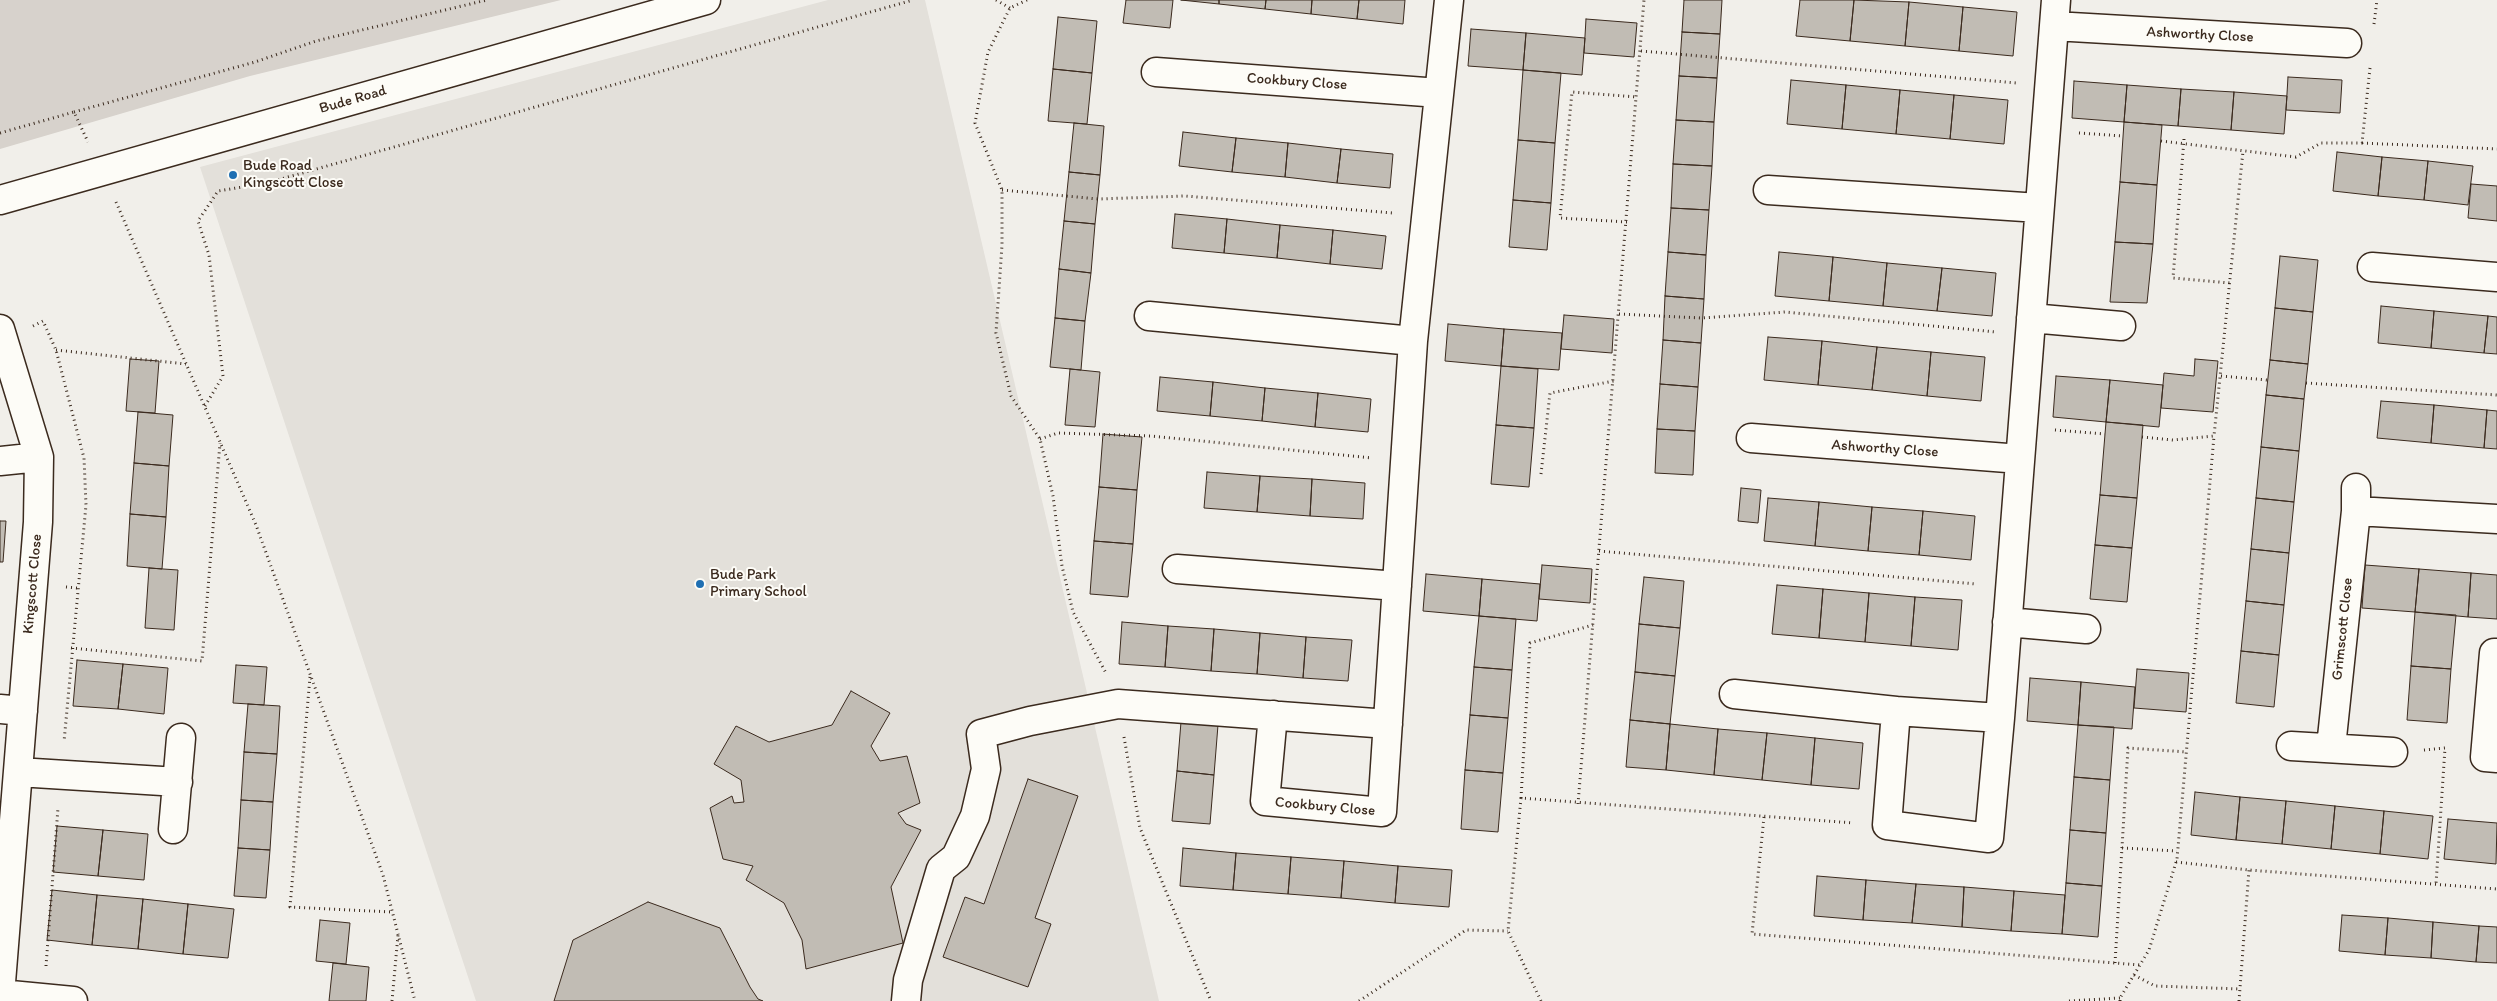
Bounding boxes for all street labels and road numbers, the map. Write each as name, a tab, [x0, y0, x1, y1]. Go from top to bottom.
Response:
street label: Ashworthy Close	[2146, 23, 2254, 47]
street label: Cookbury Close	[1246, 70, 1348, 94]
street label: Bude Road	[317, 82, 389, 118]
street label: Ashworthy Close	[1831, 436, 1939, 462]
street label: Kingscott Close	[20, 533, 46, 635]
street label: Grimscott Close	[2329, 577, 2357, 681]
street label: Cookbury Close	[1274, 794, 1376, 820]

